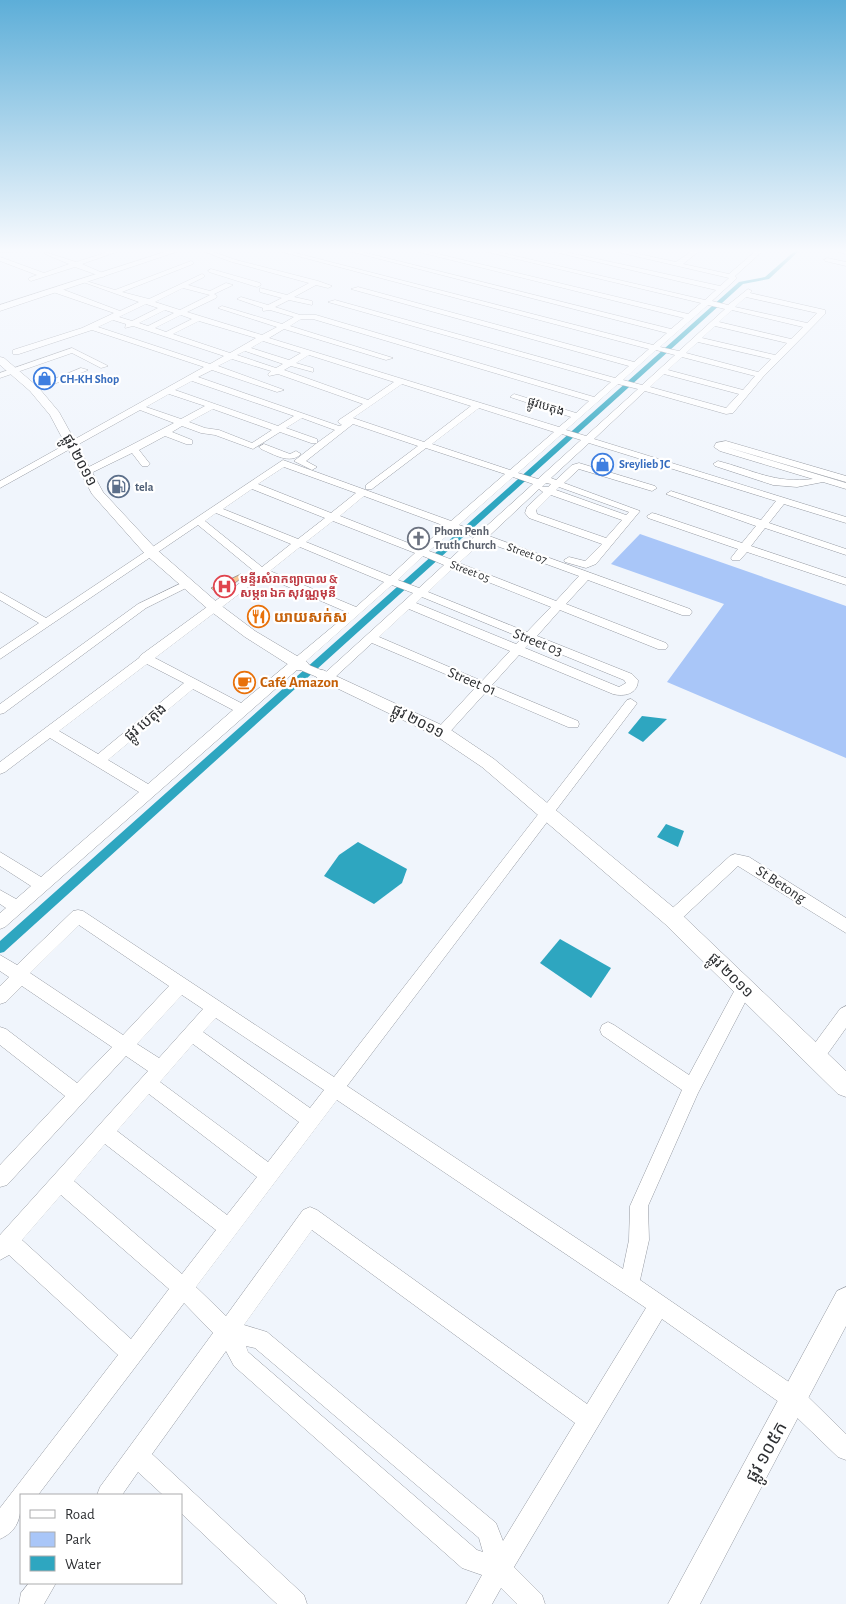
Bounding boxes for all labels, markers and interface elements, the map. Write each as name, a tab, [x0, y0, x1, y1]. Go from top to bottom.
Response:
shop icon: CH-KH Shop	[32, 367, 56, 391]
place label: CH-KH Shop	[60, 373, 119, 385]
street label: ផ្លូវបេតុង	[525, 395, 566, 422]
street label: ផ្លូវ ២០១១	[55, 432, 100, 491]
shop icon: Sreylieb JC	[591, 452, 615, 476]
place label: Sreylieb JC	[619, 458, 671, 471]
fuel station icon: tela	[107, 475, 131, 499]
place label: tela	[135, 481, 154, 493]
place label: Phom Penh Truth Church	[434, 525, 496, 551]
church icon: Phom Penh Truth Church	[406, 526, 430, 550]
street label: Street 07	[505, 540, 549, 566]
street label: Street 05	[448, 558, 492, 584]
place label: មន្ទីរសំរាកព្យាបាល & សម្ភព ឯក សុវណ្ណមុនី	[240, 571, 338, 600]
hospital icon: មន្ទីរសំរាកព្យាបាល & សម្ភព ឯក សុវណ្ណមុនី	[212, 574, 236, 598]
restaurant icon: យាយសក់ស	[246, 605, 270, 629]
place label: យាយសក់ស	[274, 608, 347, 625]
street label: Street 03	[511, 626, 565, 659]
street label: Street 01	[445, 665, 498, 698]
cafe icon: Café Amazon	[232, 670, 256, 694]
place label: Café Amazon	[260, 675, 339, 690]
street label: ផ្លូវ បេតុង	[121, 701, 173, 748]
street label: ផ្លូវ ២០១១	[387, 702, 446, 746]
street label: St Betong	[753, 863, 809, 906]
street label: ផ្លូវ ២០១១	[701, 950, 756, 1005]
street label: ផ្លូវ ១០៥ក	[743, 1419, 796, 1489]
legend	[20, 1494, 182, 1584]
text: Road	[65, 1507, 95, 1522]
text: Park	[65, 1532, 91, 1547]
text: Water	[65, 1557, 101, 1572]

